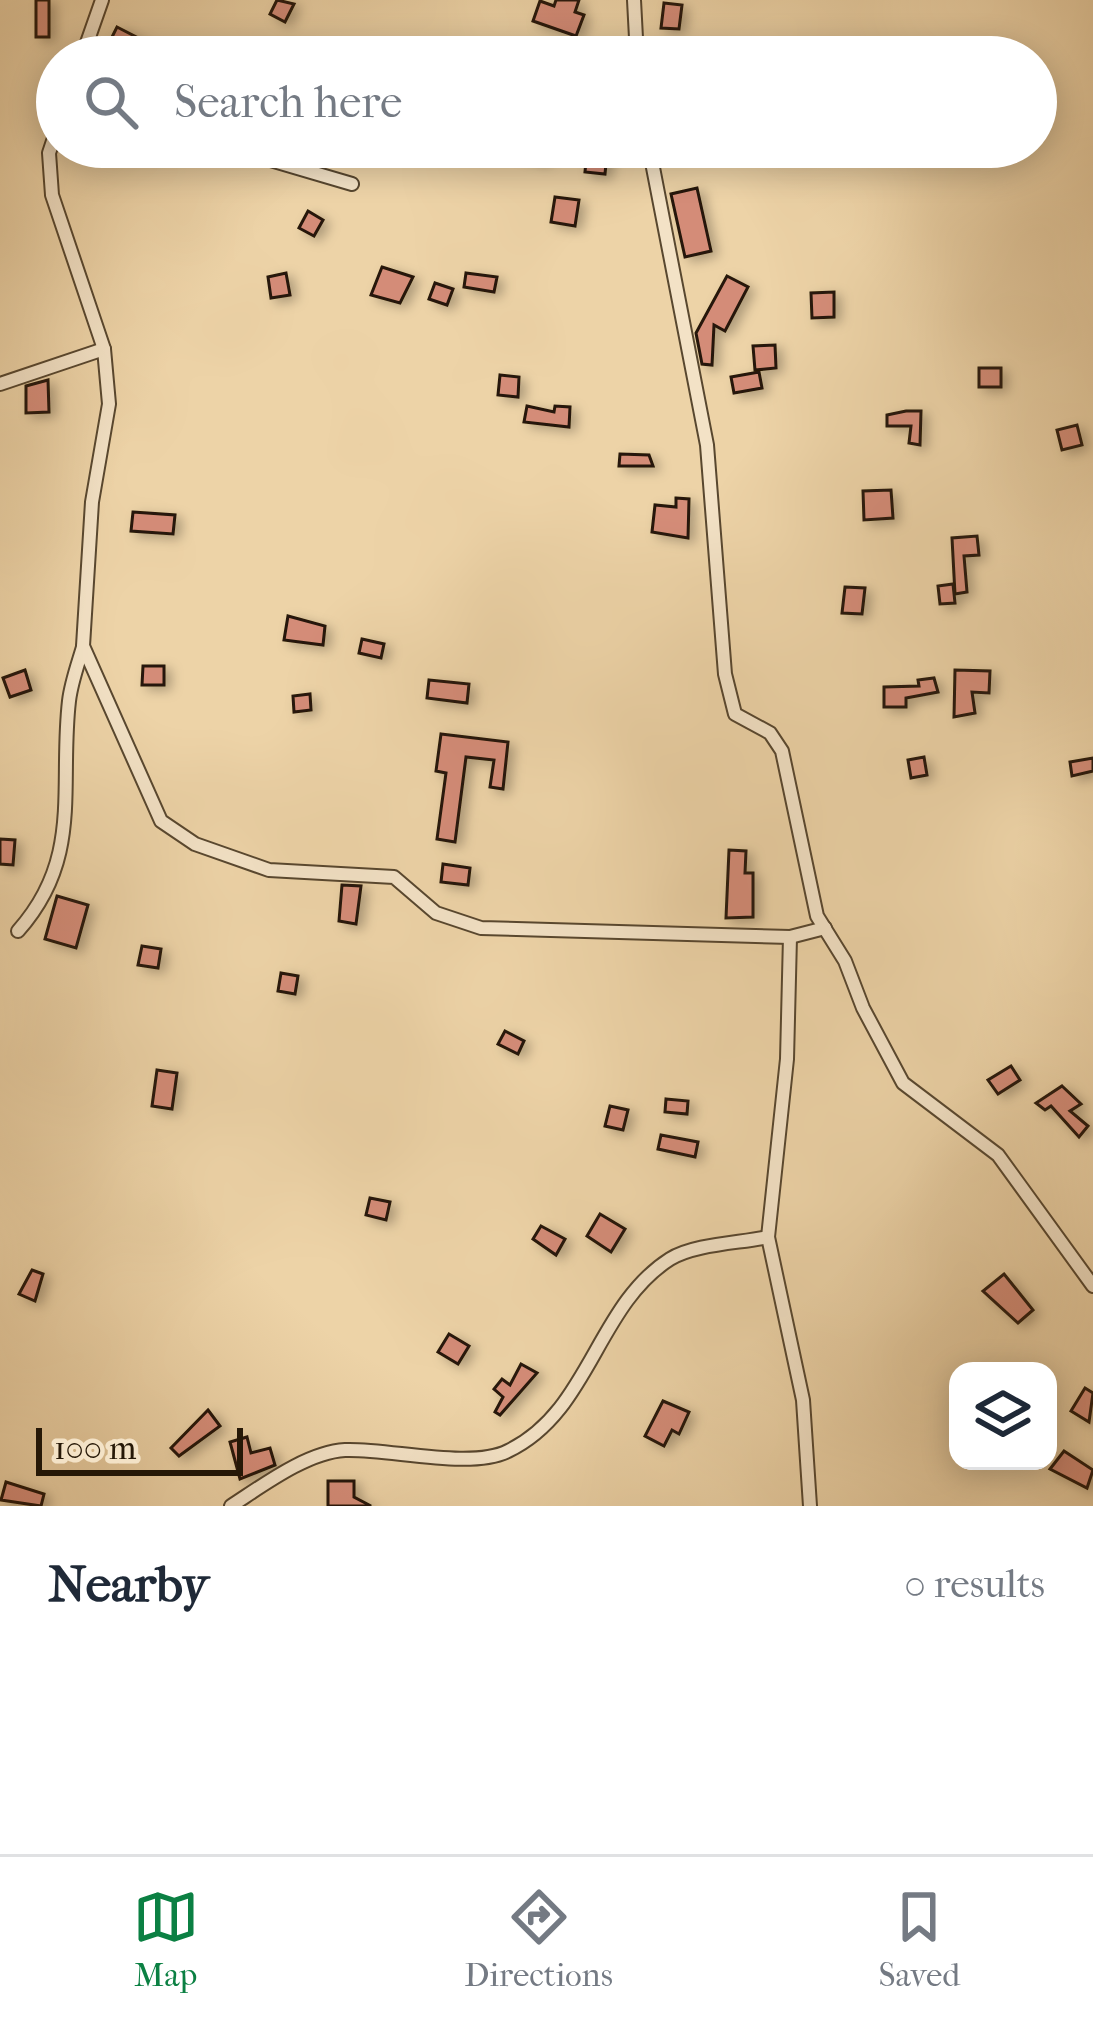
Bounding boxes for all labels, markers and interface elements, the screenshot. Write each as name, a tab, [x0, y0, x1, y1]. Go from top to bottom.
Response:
search box	[36, 36, 1057, 168]
icon: search	[78, 69, 144, 135]
text: Search here	[174, 76, 402, 129]
map controls	[949, 1362, 1057, 1470]
button: layers	[949, 1362, 1057, 1470]
scale bar	[36, 1422, 243, 1475]
text: 100 m	[54, 1429, 137, 1468]
text: Nearby	[48, 1554, 209, 1614]
text: 0 results	[904, 1561, 1045, 1607]
tab: Map	[133, 1884, 199, 1995]
tab: Directions	[464, 1884, 613, 1995]
tab: Saved	[878, 1884, 960, 1995]

